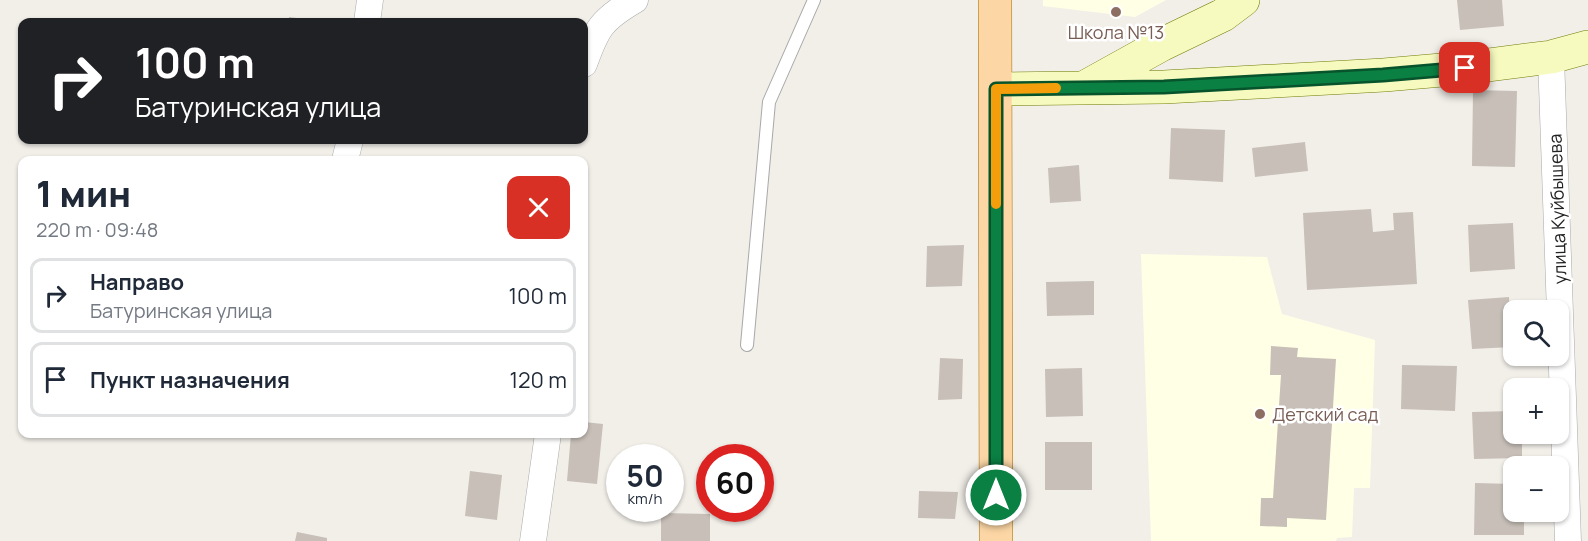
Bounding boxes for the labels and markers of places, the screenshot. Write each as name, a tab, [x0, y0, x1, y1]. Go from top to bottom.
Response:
marker: Школа №13	[1109, 5, 1123, 19]
place label: Школа №13	[1068, 20, 1164, 44]
pin	[1439, 42, 1490, 93]
place label: Детский сад	[1272, 402, 1378, 426]
marker: Детский сад	[1253, 407, 1267, 421]

